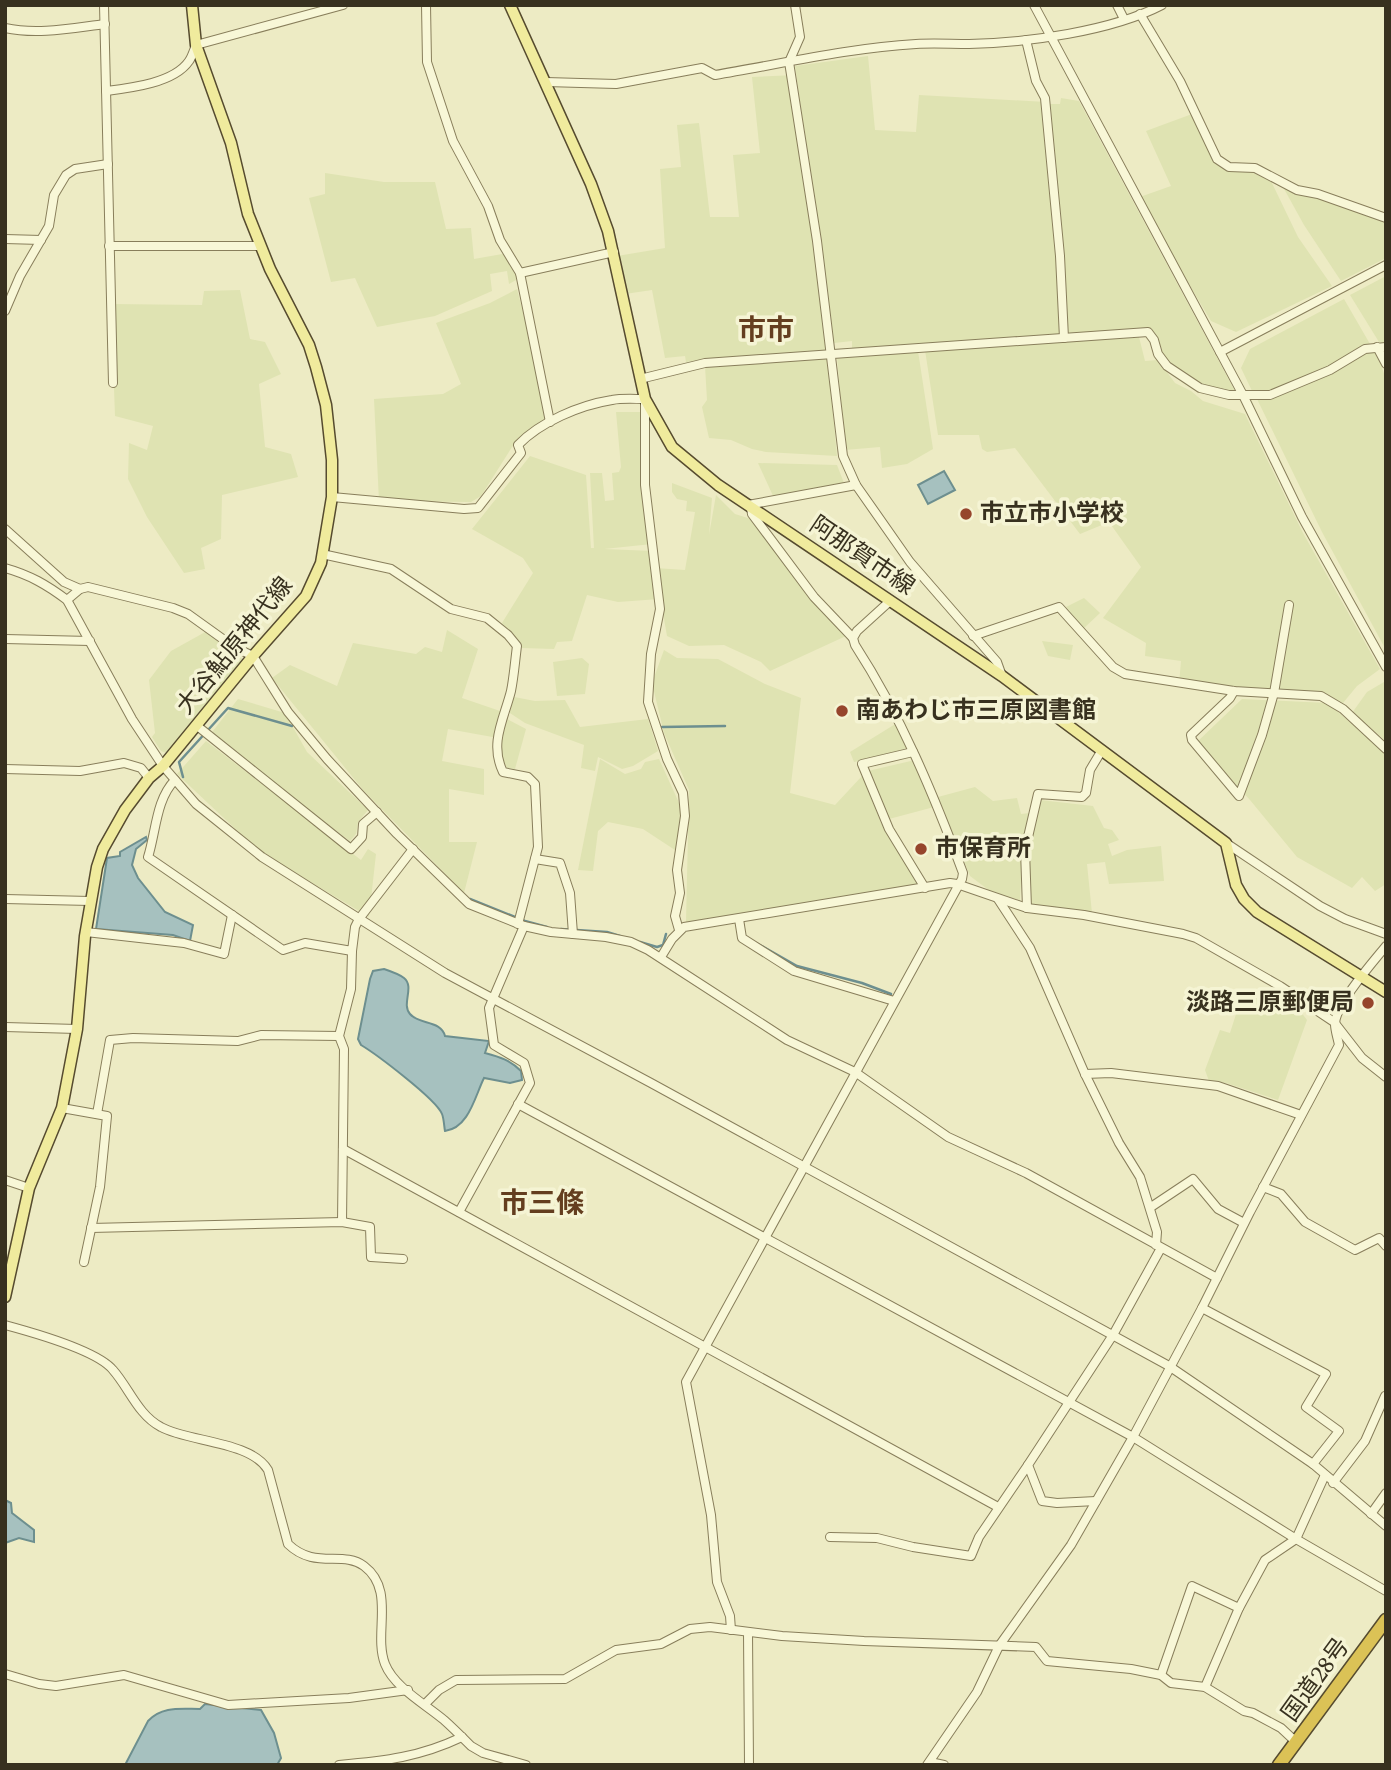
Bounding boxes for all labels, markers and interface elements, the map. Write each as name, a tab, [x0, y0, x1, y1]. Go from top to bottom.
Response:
district label: 市市	[738, 309, 794, 352]
place label: 市立市小学校	[980, 496, 1124, 532]
marker: 市立市小学校	[958, 506, 974, 522]
street label: 阿那賀市線	[802, 508, 922, 604]
street label: 大谷鮎原神代線	[168, 569, 302, 723]
place label: 南あわじ市三原図書館	[856, 693, 1096, 729]
marker: 南あわじ市三原図書館	[834, 703, 850, 719]
place label: 市保育所	[935, 831, 1031, 867]
marker: 市保育所	[913, 841, 929, 857]
place label: 淡路三原郵便局	[1186, 985, 1354, 1021]
marker: 淡路三原郵便局	[1360, 995, 1376, 1011]
district label: 市三條	[500, 1182, 584, 1225]
street label: 国道28号	[1273, 1631, 1359, 1729]

